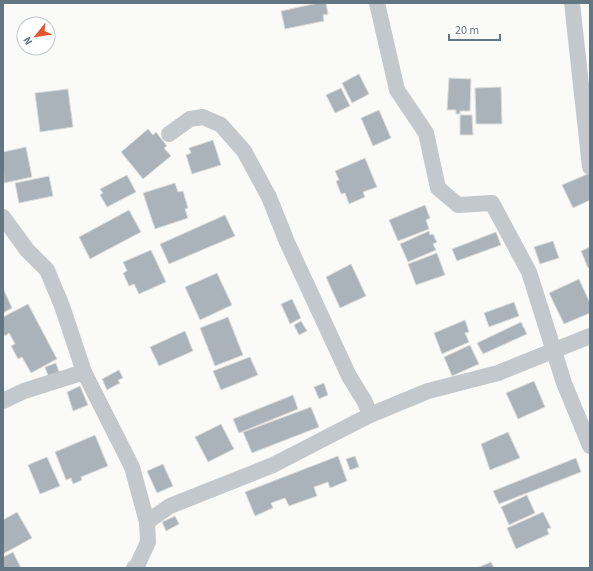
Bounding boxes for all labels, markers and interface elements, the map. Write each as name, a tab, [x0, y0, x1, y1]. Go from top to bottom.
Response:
north arrow	[16, 16, 56, 56]
scale bar	[449, 16, 500, 42]
text: 20 m	[455, 22, 479, 39]
text: N	[19, 34, 36, 48]

